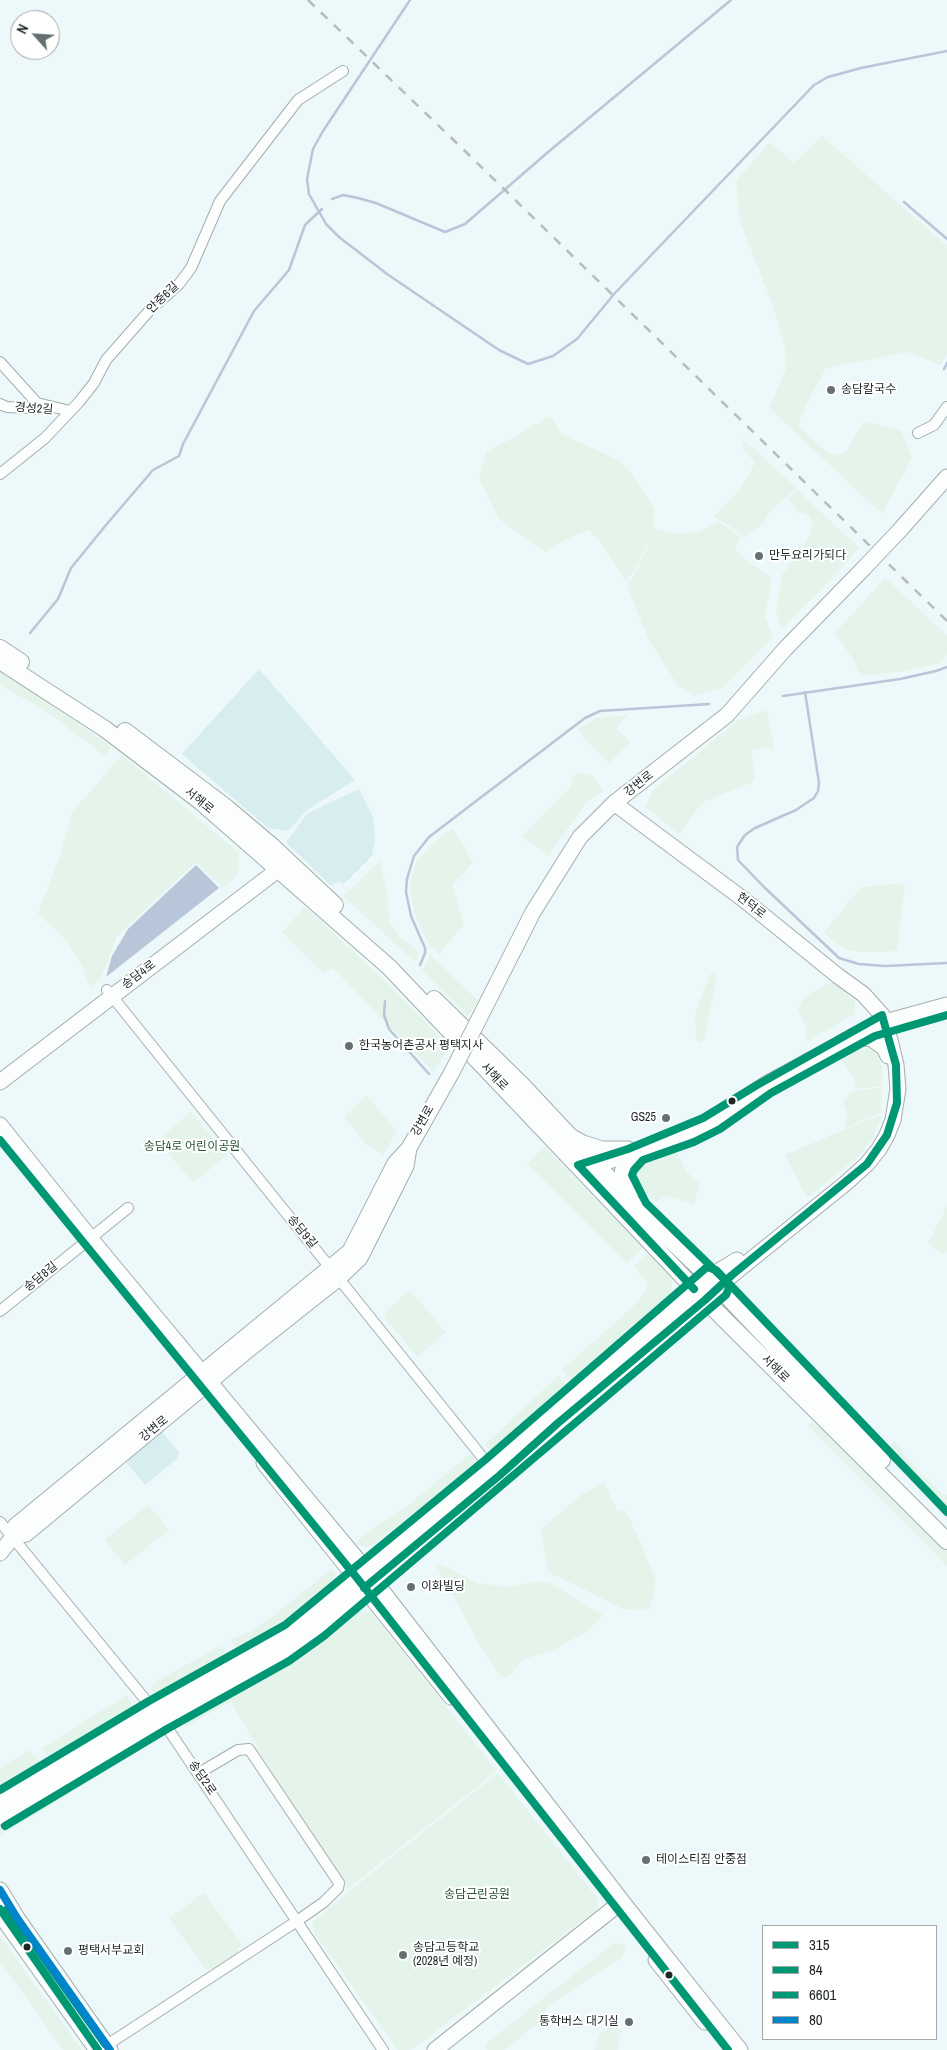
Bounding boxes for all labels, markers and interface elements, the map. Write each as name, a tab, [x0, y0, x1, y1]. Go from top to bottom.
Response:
north arrow	[10, 10, 60, 60]
text: N	[13, 21, 32, 37]
street label: 안중6길	[144, 279, 182, 317]
place label: 송담칼국수	[841, 383, 896, 397]
marker: 송담칼국수	[825, 384, 837, 396]
street label: 경성2길	[14, 400, 54, 418]
place label: 만두요리가되다	[769, 549, 846, 563]
marker: 만두요리가되다	[753, 550, 765, 562]
street label: 강변로	[622, 768, 656, 800]
street label: 서해로	[182, 785, 216, 817]
street label: 현덕로	[734, 890, 768, 922]
street label: 송담4로	[119, 958, 159, 992]
place label: 한국농어촌공사 평택지사	[359, 1039, 483, 1053]
marker: 한국농어촌공사 평택지사	[343, 1040, 355, 1052]
street label: 서해로	[477, 1060, 511, 1094]
unlabelled marker	[727, 1096, 737, 1106]
street label: 강변로	[408, 1103, 438, 1139]
place label: GS25	[631, 1111, 656, 1125]
marker: GS25	[660, 1112, 672, 1124]
park label: 송담4로 어린이공원	[144, 1140, 240, 1154]
street label: 송담9길	[284, 1212, 320, 1252]
street label: 송담8길	[21, 1259, 61, 1295]
street label: 서해로	[758, 1352, 792, 1386]
street label: 강변로	[137, 1413, 171, 1445]
place label: 이화빌딩	[421, 1580, 465, 1594]
marker: 이화빌딩	[405, 1581, 417, 1593]
street label: 송담2로	[185, 1758, 219, 1798]
place label: 테이스티짐 안중점	[656, 1853, 747, 1867]
marker: 테이스티짐 안중점	[640, 1854, 652, 1866]
park label: 송담근린공원	[444, 1888, 510, 1902]
legend	[762, 1925, 937, 2040]
text: 315	[809, 1934, 830, 1955]
place label: 송담고등학교 (2028년 예정)	[413, 1941, 479, 1969]
unlabelled marker	[22, 1942, 32, 1952]
place label: 평택서부교회	[78, 1944, 144, 1958]
marker: 평택서부교회	[62, 1945, 74, 1957]
marker: 송담고등학교 (2028년 예정)	[397, 1949, 409, 1961]
text: 84	[809, 1959, 823, 1980]
unlabelled marker	[664, 1970, 674, 1980]
text: 6601	[809, 1984, 836, 2005]
text: 80	[809, 2009, 823, 2030]
place label: 통학버스 대기실	[539, 2015, 619, 2029]
marker: 통학버스 대기실	[623, 2016, 635, 2028]

